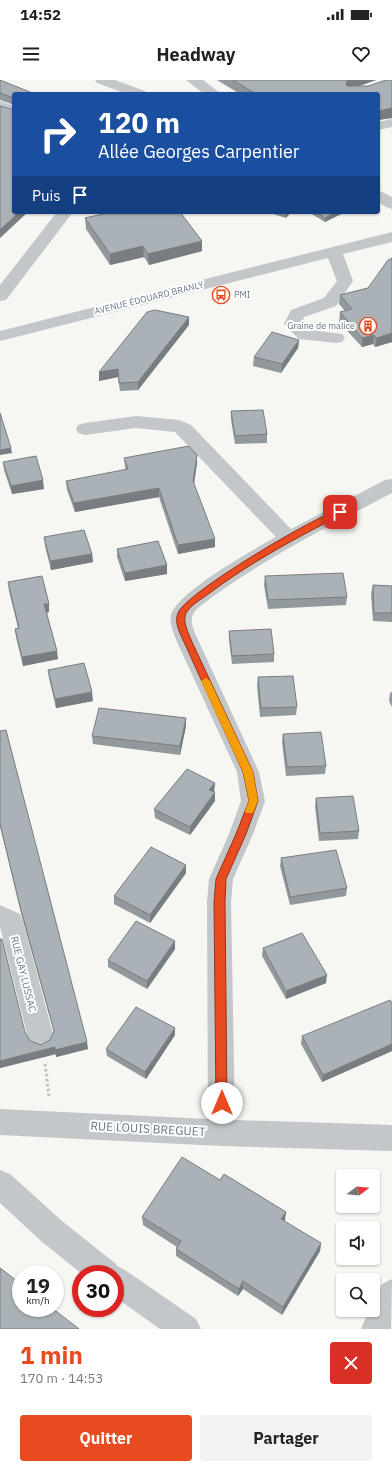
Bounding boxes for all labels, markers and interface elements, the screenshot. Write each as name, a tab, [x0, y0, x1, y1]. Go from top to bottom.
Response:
text: 14:52	[20, 5, 61, 24]
icon: menu	[20, 43, 42, 65]
text: Headway	[157, 43, 235, 66]
icon: heart	[350, 43, 372, 65]
text: 120 m	[98, 104, 180, 141]
icon: right	[32, 108, 84, 160]
text: Allée Georges Carpentier	[98, 140, 299, 163]
icon: arrive	[69, 184, 91, 206]
text: Puis	[32, 186, 61, 205]
street label: AVENUE ÉDOUARD BRANLY	[93, 277, 205, 316]
bus stop icon: PMI	[211, 285, 231, 305]
place label: PMI	[234, 289, 251, 300]
building icon: Graine de malice	[358, 316, 378, 336]
place label: Graine de malice	[287, 320, 355, 331]
pin	[323, 495, 357, 529]
icon: arrive	[329, 501, 351, 523]
street label: RUE GAY LUSSAC	[8, 935, 39, 1013]
position arrow	[201, 1082, 243, 1124]
street label: RUE LOUIS BREGUET	[90, 1118, 206, 1139]
north arrow	[336, 1169, 380, 1213]
map controls	[336, 1169, 380, 1317]
button: sound	[336, 1221, 380, 1265]
speed limit sign: 30	[72, 1265, 124, 1317]
text: 19	[26, 1272, 50, 1299]
button: search	[336, 1273, 380, 1317]
text: km/h	[26, 1294, 50, 1307]
text: 1 min	[20, 1339, 83, 1371]
button: close	[330, 1342, 372, 1384]
text: 170 m · 14:53	[20, 1370, 103, 1387]
button: Quitter	[20, 1415, 192, 1461]
button: Partager	[200, 1415, 372, 1461]

